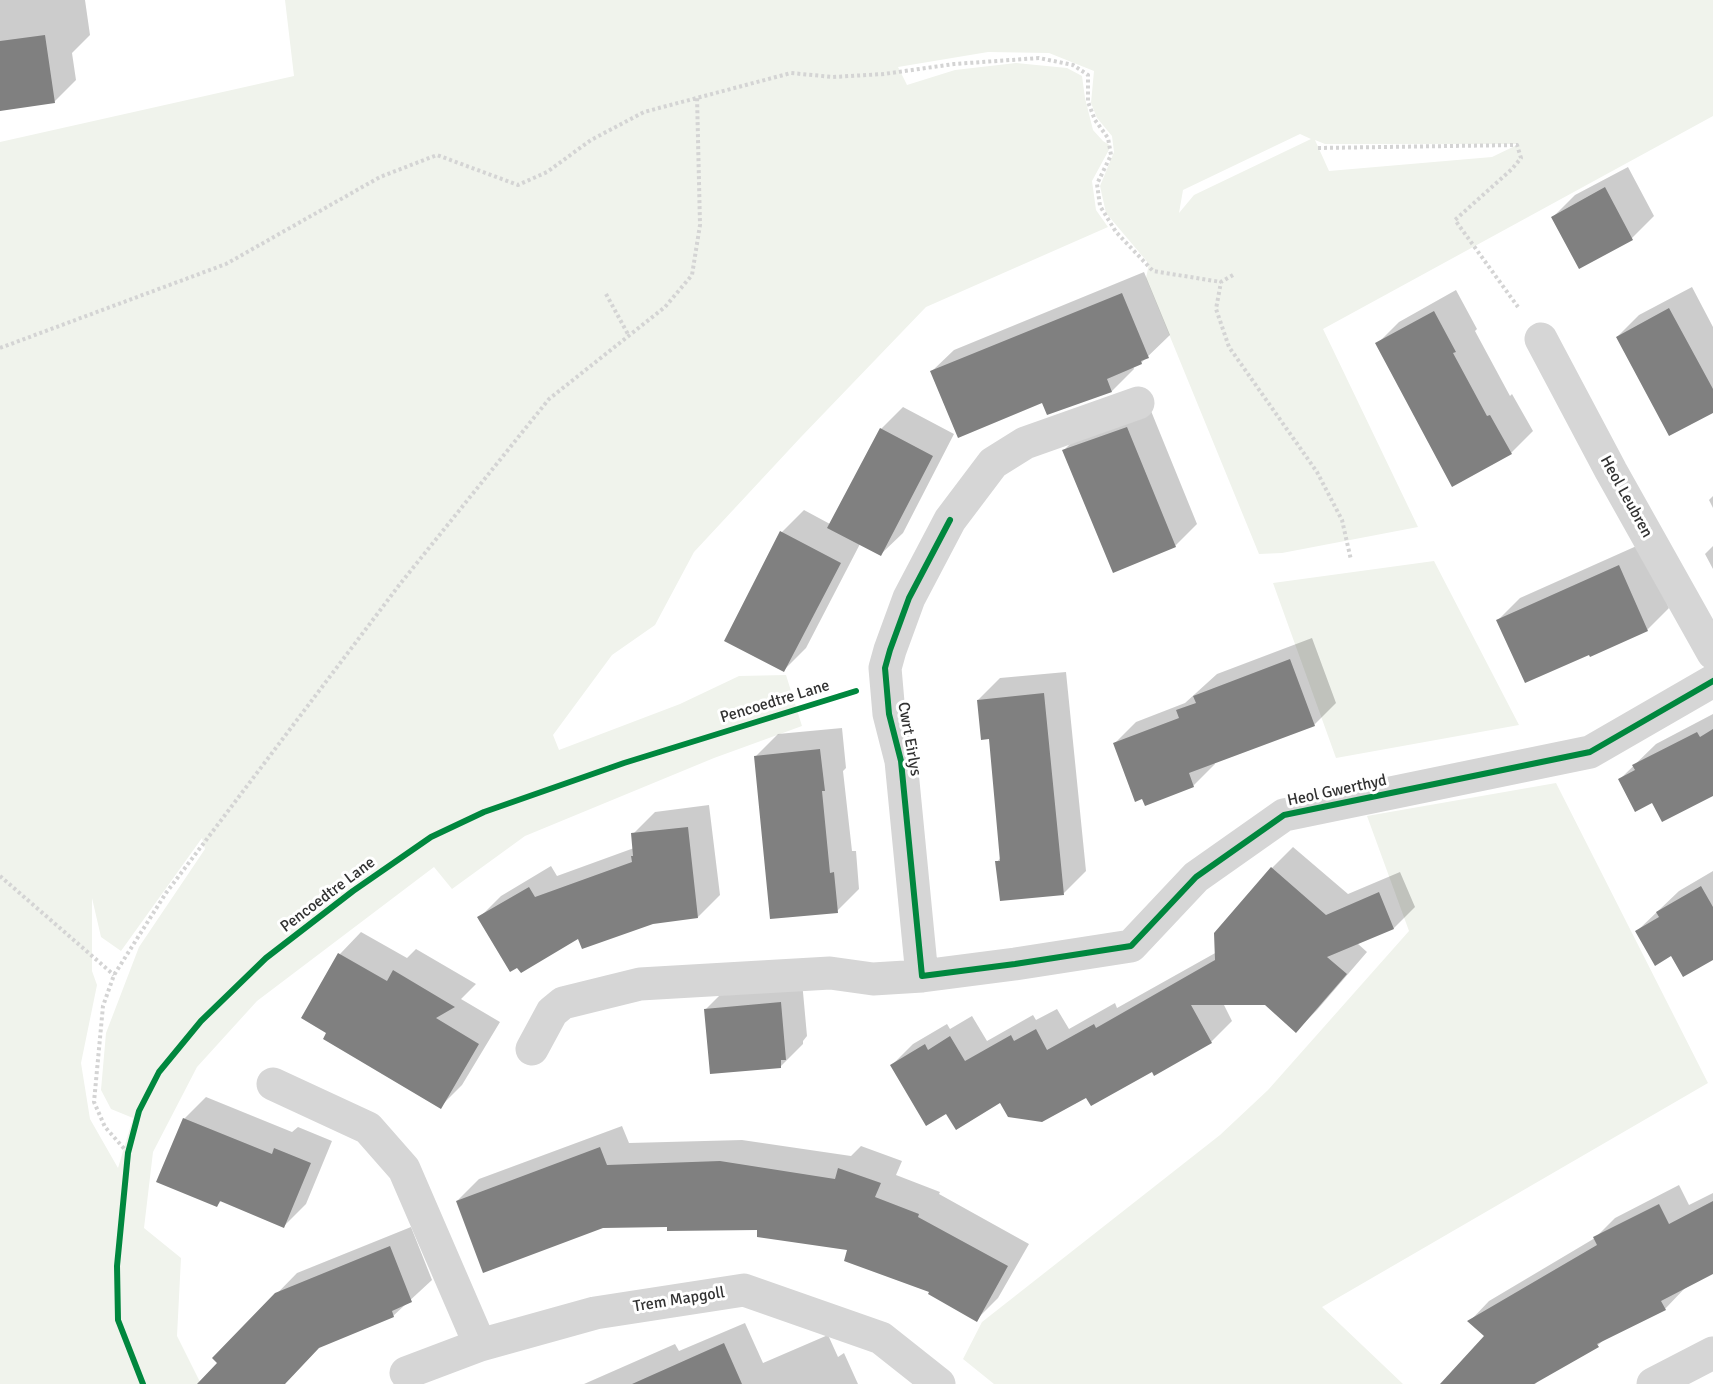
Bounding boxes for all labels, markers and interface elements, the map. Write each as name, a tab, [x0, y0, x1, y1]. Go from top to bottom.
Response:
street label: Heol Leubren	[1596, 453, 1656, 541]
street label: Pencoedtre Lane	[718, 676, 832, 728]
street label: Cwrt Eirlys	[893, 700, 925, 778]
street label: Heol Gwerthyd	[1286, 771, 1388, 811]
street label: Pencoedtre Lane	[277, 853, 379, 937]
street label: Trem Mapgoll	[632, 1283, 726, 1317]

